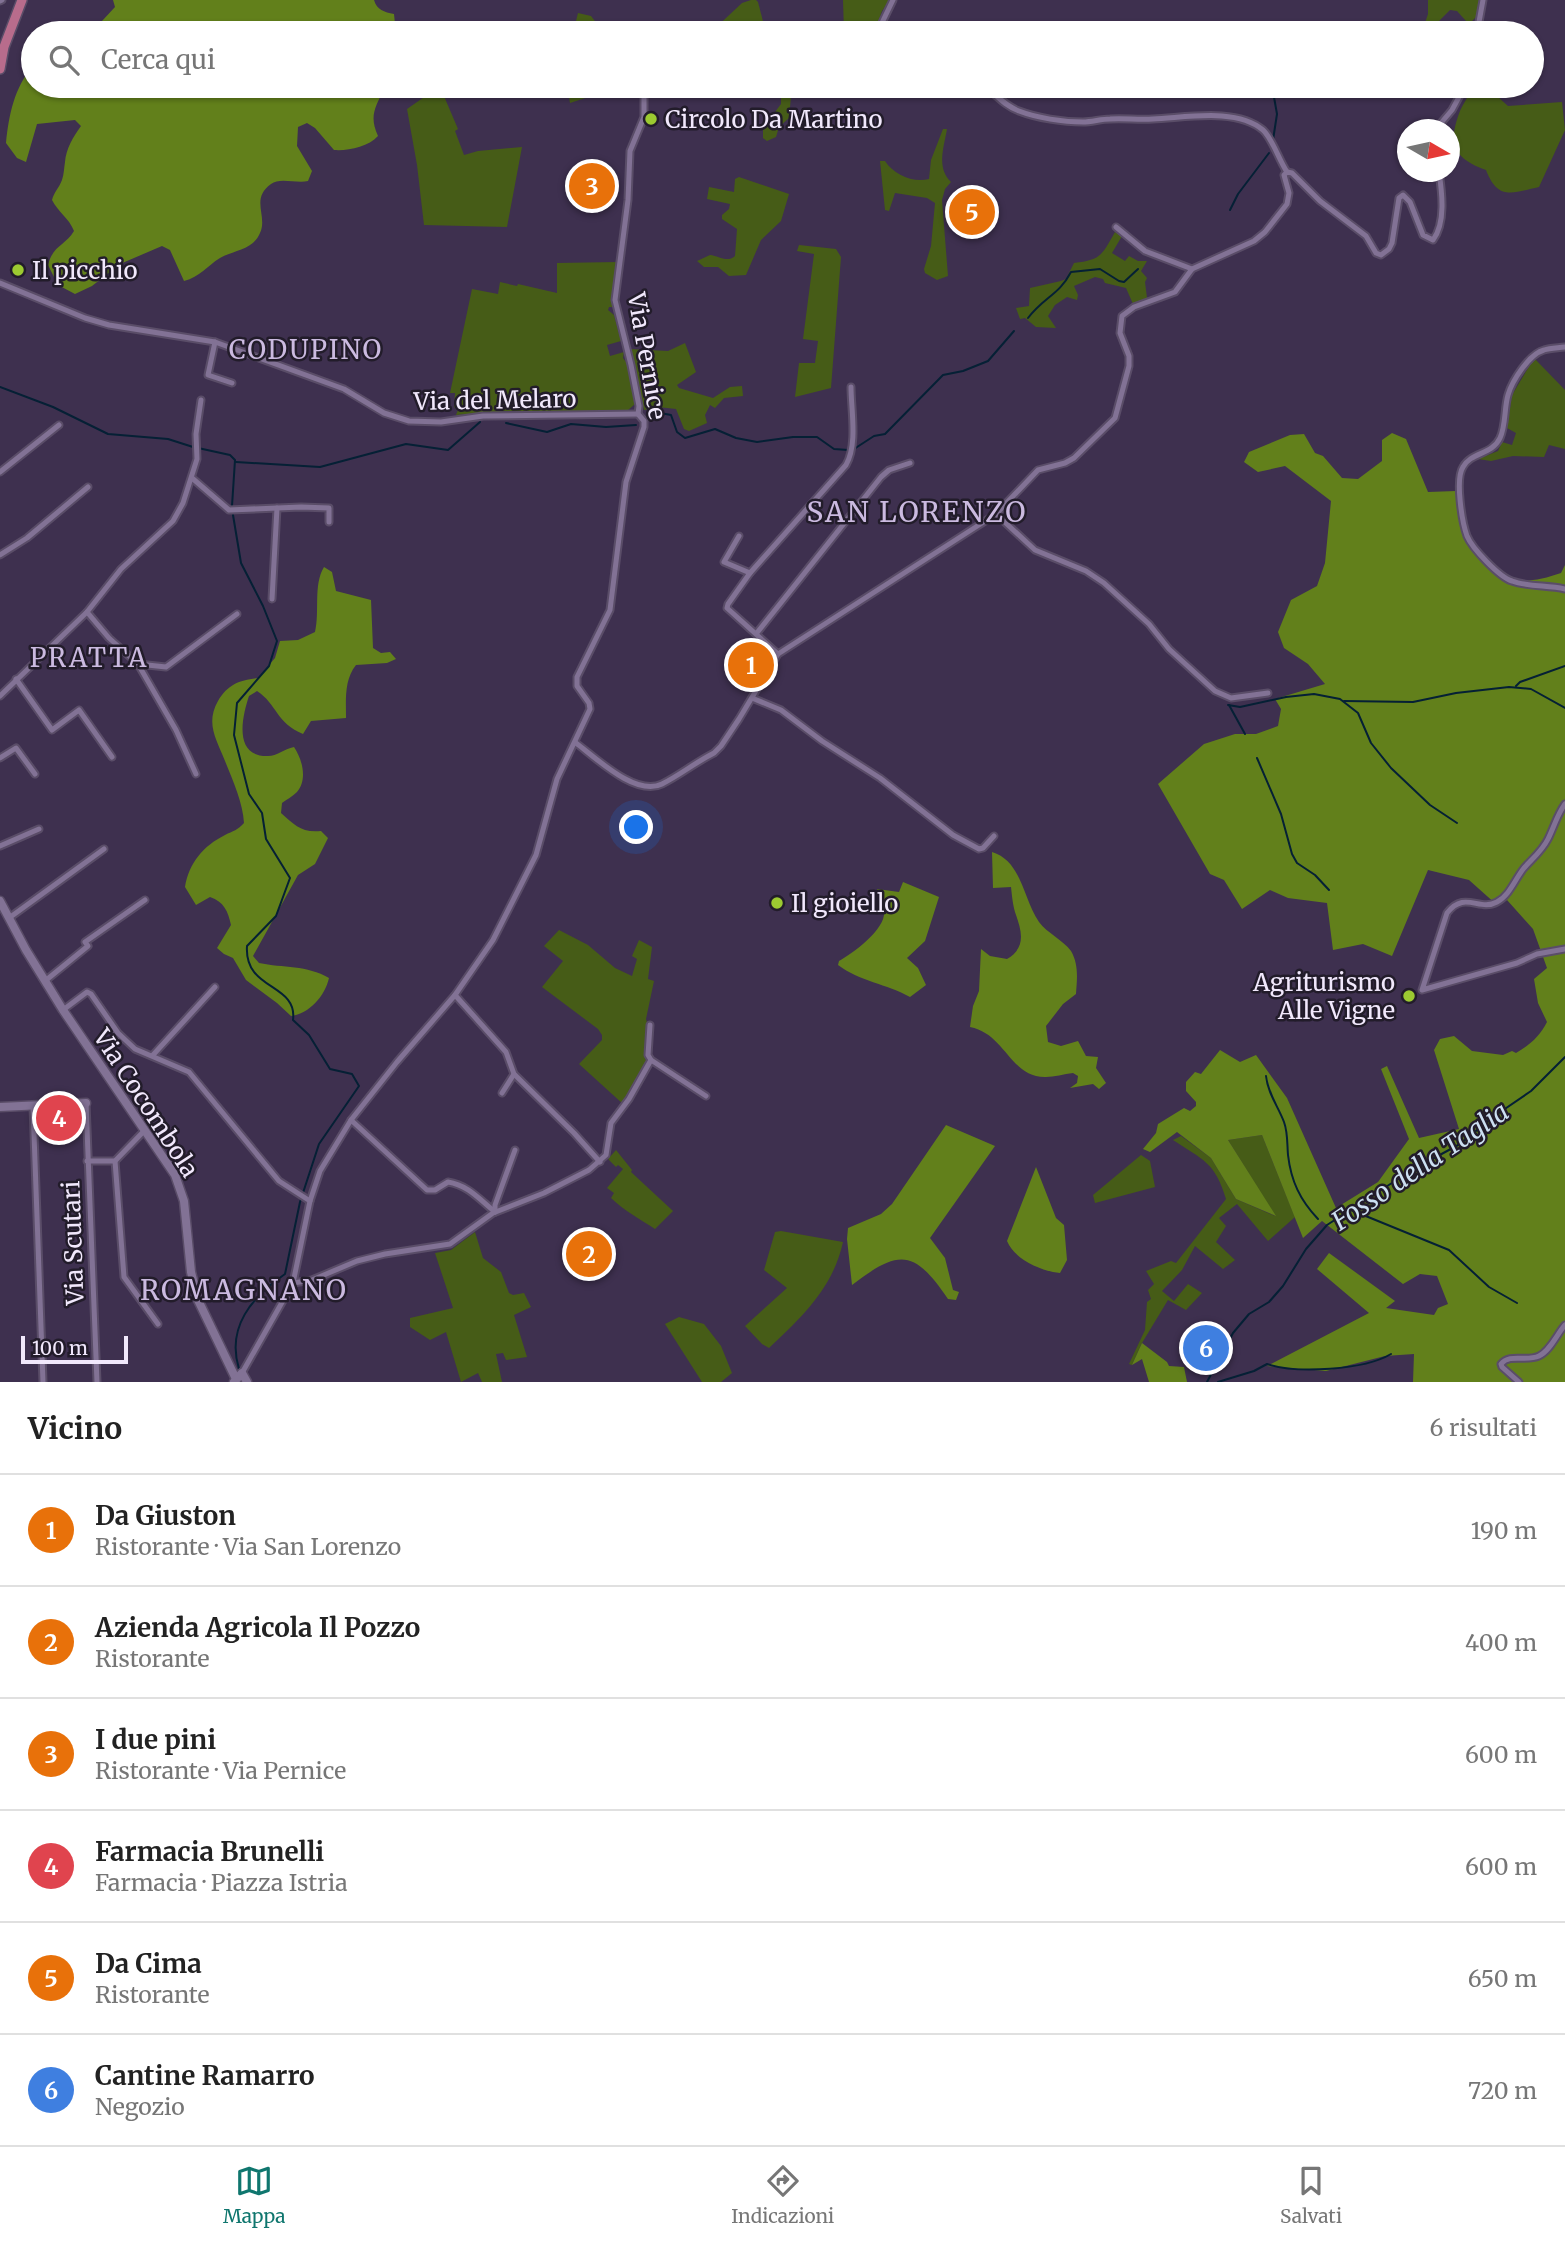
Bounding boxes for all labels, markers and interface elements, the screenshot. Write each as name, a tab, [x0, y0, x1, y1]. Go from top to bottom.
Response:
search box	[21, 21, 1544, 98]
icon: search	[45, 41, 83, 79]
text: Cerca qui	[101, 43, 215, 76]
place label: Circolo Da Martino	[665, 104, 882, 135]
marker: Circolo Da Martino	[643, 111, 659, 127]
north arrow	[1397, 119, 1460, 182]
pin: 3	[569, 160, 615, 212]
pin: 5	[949, 186, 995, 238]
place label: Il picchio	[32, 255, 137, 286]
marker: Il picchio	[10, 262, 26, 278]
street label: Via Pernice	[620, 289, 673, 422]
district label: CODUPINO	[229, 333, 383, 366]
street label: Via del Melaro	[412, 383, 577, 417]
district label: SAN LORENZO	[807, 494, 1027, 530]
pin: 1	[728, 639, 774, 691]
district label: PRATTA	[30, 641, 148, 674]
your location	[619, 810, 653, 844]
place label: Il gioiello	[791, 888, 898, 919]
marker: Il gioiello	[769, 895, 785, 911]
place label: Agriturismo Alle Vigne	[1252, 967, 1395, 1026]
marker: Agriturismo Alle Vigne	[1401, 988, 1417, 1004]
street label: Via Cocombola	[86, 1022, 206, 1183]
pin: 4	[36, 1092, 82, 1144]
water label: Fosso della Taglia	[1324, 1095, 1515, 1238]
street label: Via Scutari	[55, 1180, 91, 1307]
pin: 2	[566, 1228, 612, 1280]
district label: ROMAGNANO	[140, 1272, 348, 1308]
pin: 6	[1183, 1322, 1229, 1374]
scale bar	[21, 1333, 128, 1365]
text: 100 m	[32, 1336, 88, 1360]
text: Vicino	[28, 1409, 122, 1447]
text: 6 risultati	[1430, 1413, 1537, 1442]
text: Da Giuston	[95, 1499, 236, 1532]
text: 1	[46, 1516, 56, 1545]
text: 190 m	[1471, 1516, 1537, 1545]
text: Ristorante · Via San Lorenzo	[95, 1532, 401, 1561]
text: Azienda Agricola Il Pozzo	[95, 1611, 420, 1644]
text: 2	[44, 1628, 58, 1657]
text: 400 m	[1465, 1628, 1537, 1657]
text: Ristorante	[95, 1644, 209, 1673]
text: I due pini	[95, 1723, 216, 1756]
text: 3	[44, 1740, 58, 1769]
text: 600 m	[1465, 1740, 1537, 1769]
text: Ristorante · Via Pernice	[95, 1756, 346, 1785]
text: Farmacia Brunelli	[95, 1835, 324, 1868]
text: 4	[44, 1852, 58, 1881]
text: 600 m	[1465, 1852, 1537, 1881]
text: Farmacia · Piazza Istria	[95, 1868, 348, 1897]
text: Da Cima	[95, 1947, 202, 1980]
text: 5	[44, 1964, 58, 1993]
text: 650 m	[1468, 1964, 1537, 1993]
text: Ristorante	[95, 1980, 209, 2009]
text: Cantine Ramarro	[95, 2059, 315, 2092]
text: 6	[44, 2076, 58, 2105]
text: 720 m	[1468, 2076, 1537, 2105]
text: Negozio	[95, 2092, 185, 2121]
tab: Mappa	[223, 2162, 286, 2228]
tab: Indicazioni	[731, 2162, 834, 2228]
tab: Salvati	[1280, 2162, 1342, 2228]

